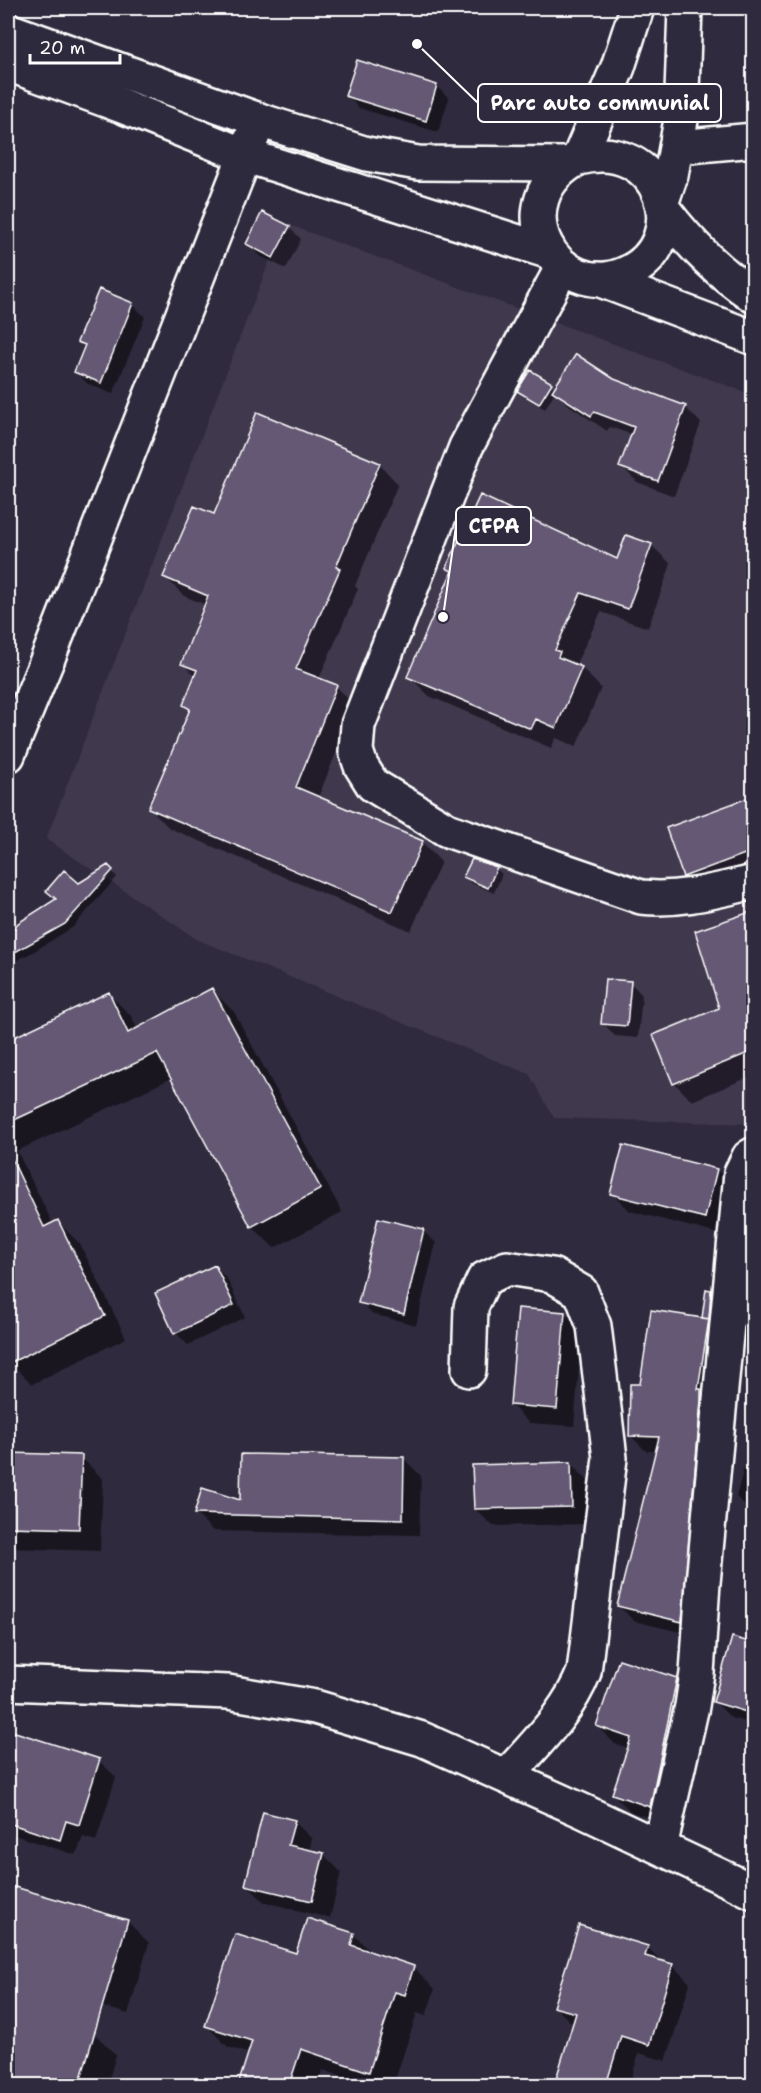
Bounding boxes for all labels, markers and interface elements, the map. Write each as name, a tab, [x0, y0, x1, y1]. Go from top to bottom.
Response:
scale bar	[30, 27, 120, 65]
text: 20 m	[39, 36, 85, 60]
callout: Parc auto communial	[478, 84, 721, 122]
text: Parc auto communial	[490, 90, 710, 116]
callout: CFPA	[456, 507, 531, 545]
text: CFPA	[468, 513, 520, 539]

